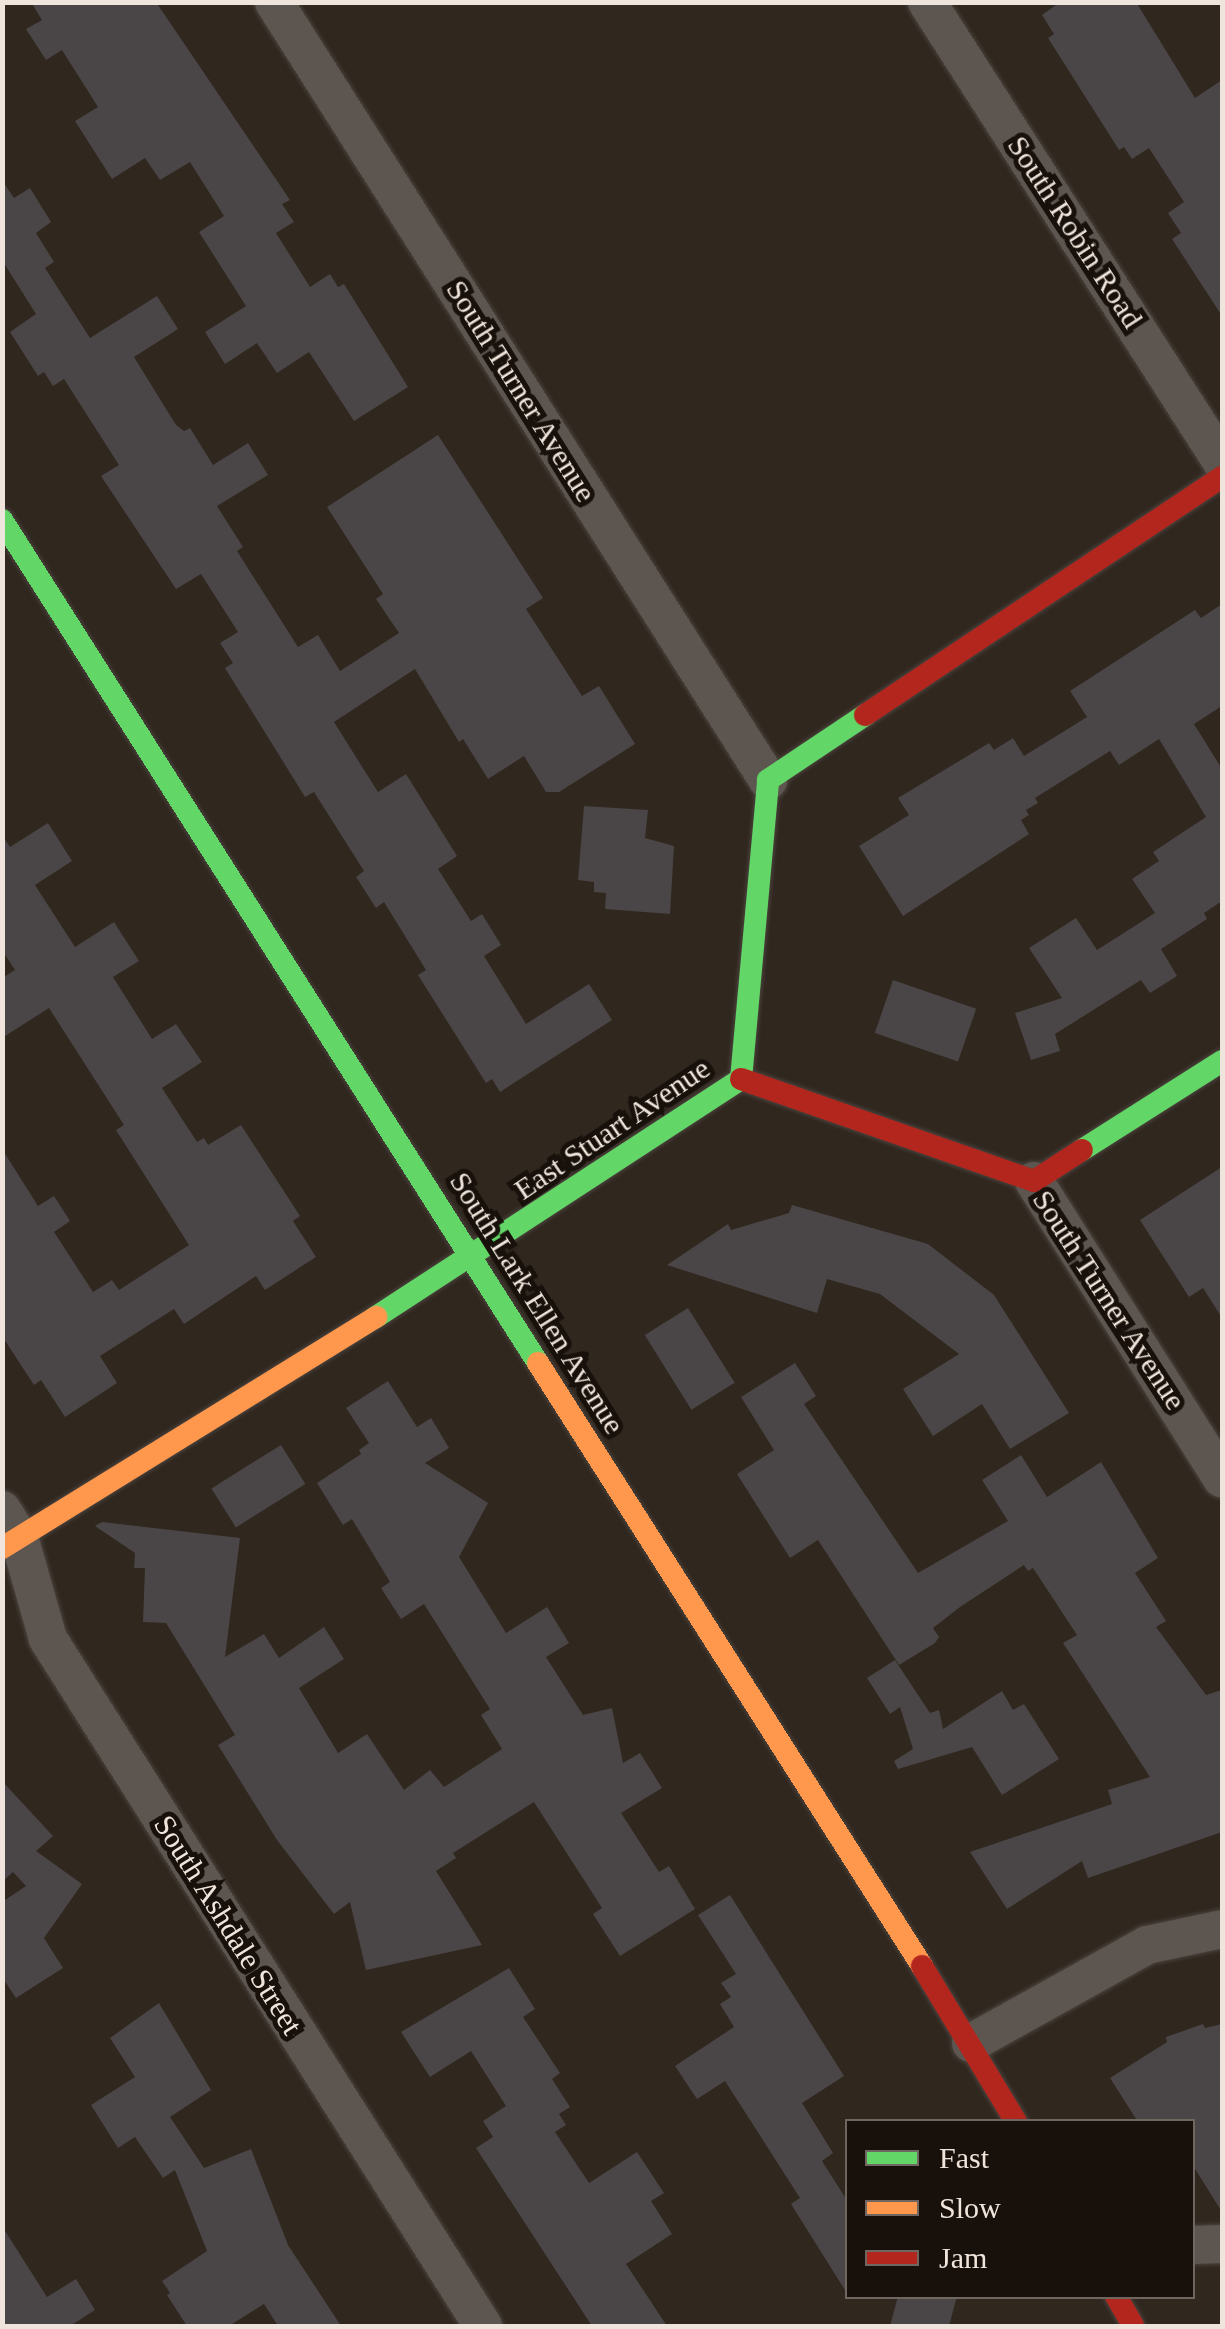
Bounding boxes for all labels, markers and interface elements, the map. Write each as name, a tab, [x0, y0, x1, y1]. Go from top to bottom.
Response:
street label: South Robin Road	[1000, 129, 1150, 335]
street label: South Turner Avenue	[438, 273, 604, 509]
street label: East Stuart Avenue	[507, 1050, 717, 1208]
street label: South Lark Ellen Avenue	[441, 1165, 633, 1441]
street label: South Turner Avenue	[1024, 1183, 1194, 1417]
street label: South Ashdale Street	[146, 1808, 310, 2042]
legend	[845, 2119, 1195, 2299]
text: Fast	[939, 2141, 989, 2174]
text: Slow	[939, 2191, 1001, 2224]
text: Jam	[939, 2241, 987, 2274]

